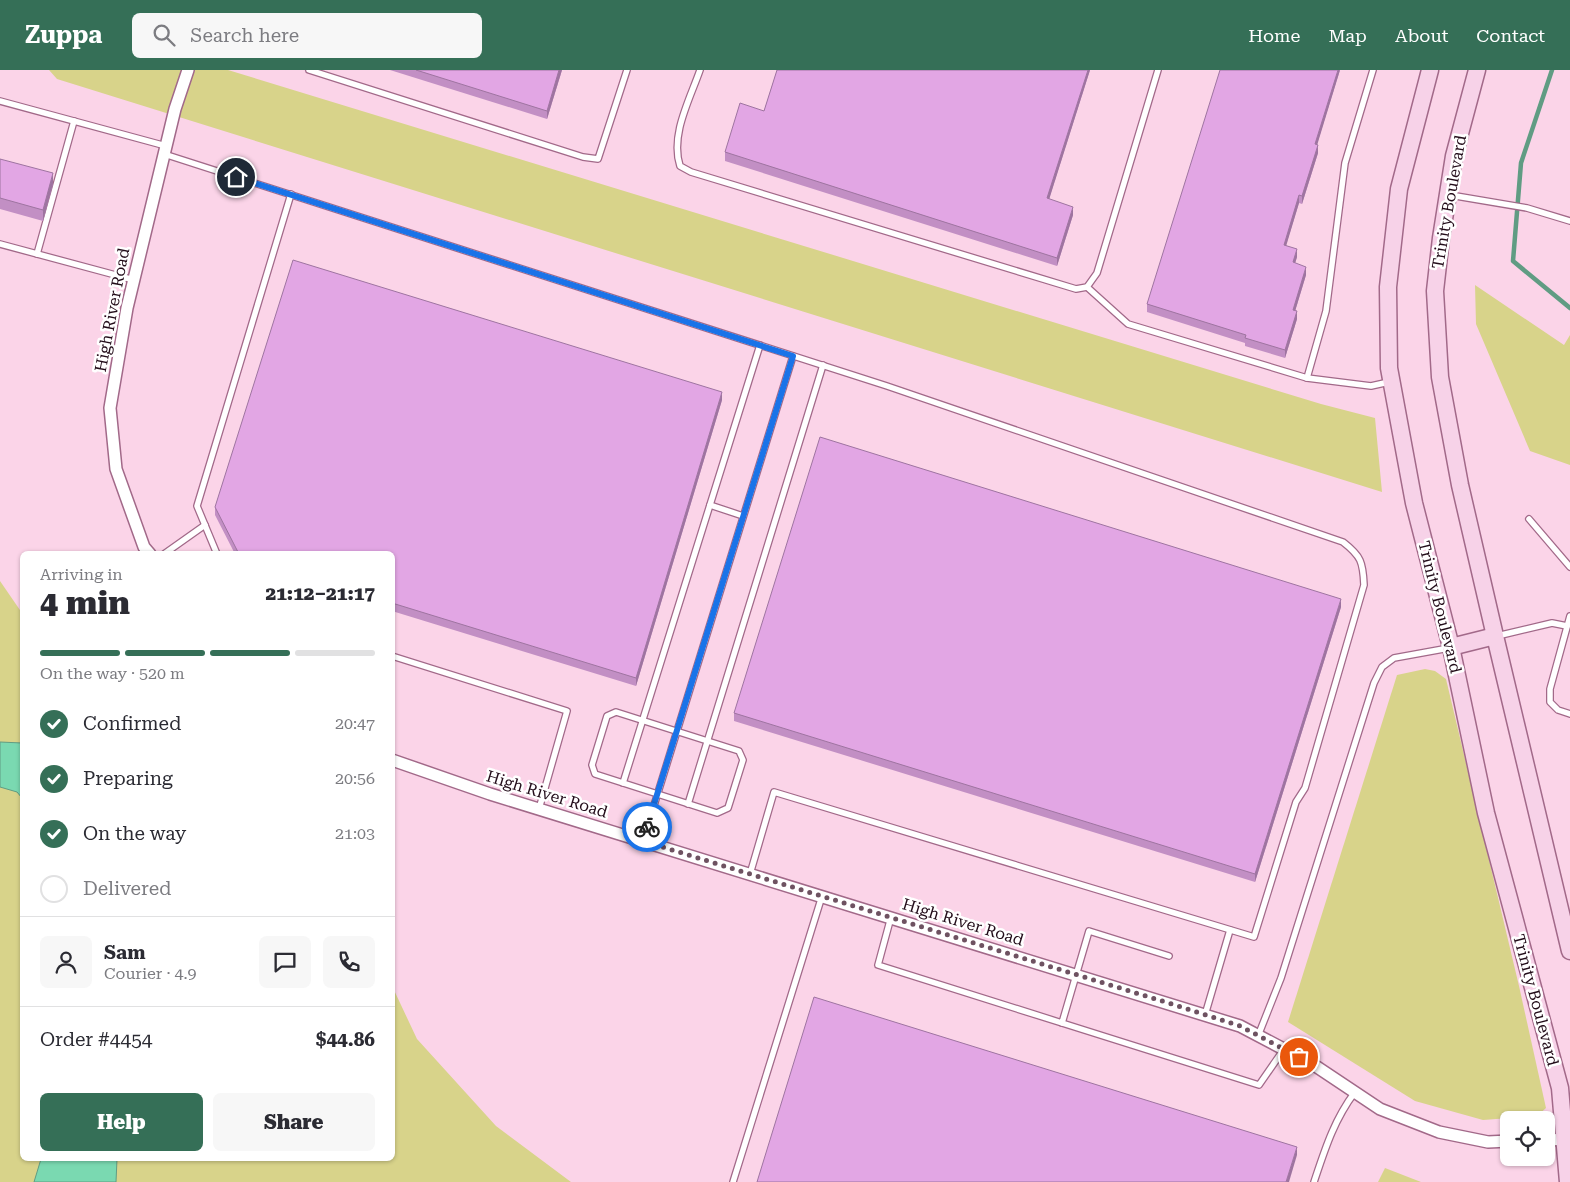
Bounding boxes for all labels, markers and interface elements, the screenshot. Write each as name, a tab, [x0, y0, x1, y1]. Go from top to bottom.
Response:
search box	[132, 13, 482, 58]
text: Zuppa	[25, 21, 102, 49]
icon: search	[150, 21, 178, 49]
text: Search here	[190, 24, 299, 47]
text: Home	[1248, 25, 1300, 46]
text: Map	[1328, 25, 1367, 46]
text: About	[1395, 25, 1448, 46]
text: Contact	[1476, 25, 1545, 46]
street label: Trinity Boulevard	[1428, 134, 1470, 270]
pin	[215, 156, 257, 198]
icon: home	[222, 163, 250, 191]
street label: High River Road	[91, 246, 133, 374]
street label: Trinity Boulevard	[1414, 539, 1466, 675]
text: Arriving in	[40, 565, 123, 584]
text: 21:12–21:17	[266, 582, 375, 605]
text: 4 min	[40, 584, 130, 622]
text: On the way · 520 m	[40, 664, 185, 683]
icon: check	[40, 710, 68, 738]
text: Confirmed	[83, 712, 181, 735]
text: 20:47	[335, 714, 375, 733]
icon: check	[40, 765, 68, 793]
text: Preparing	[83, 767, 173, 790]
street label: High River Road	[484, 767, 610, 821]
text: 20:56	[335, 769, 375, 788]
courier	[622, 802, 672, 852]
icon: bike	[633, 813, 661, 841]
icon: check	[40, 820, 68, 848]
text: On the way	[83, 822, 186, 845]
text: 21:03	[335, 824, 375, 843]
text: Delivered	[83, 877, 171, 900]
street label: High River Road	[900, 895, 1026, 949]
street label: Trinity Boulevard	[1509, 932, 1563, 1068]
button: person	[40, 936, 92, 988]
button: chat	[259, 936, 311, 988]
button: phone	[323, 936, 375, 988]
text: Sam	[104, 941, 146, 964]
text: Courier · 4.9	[104, 964, 197, 983]
text: Order #4454	[40, 1028, 152, 1051]
text: $44.86	[316, 1028, 375, 1051]
pin	[1278, 1036, 1320, 1078]
icon: bag	[1285, 1043, 1313, 1071]
button: Help	[40, 1093, 203, 1151]
button: Share	[213, 1093, 375, 1151]
map controls	[1500, 1111, 1555, 1166]
button: locate	[1500, 1111, 1555, 1166]

